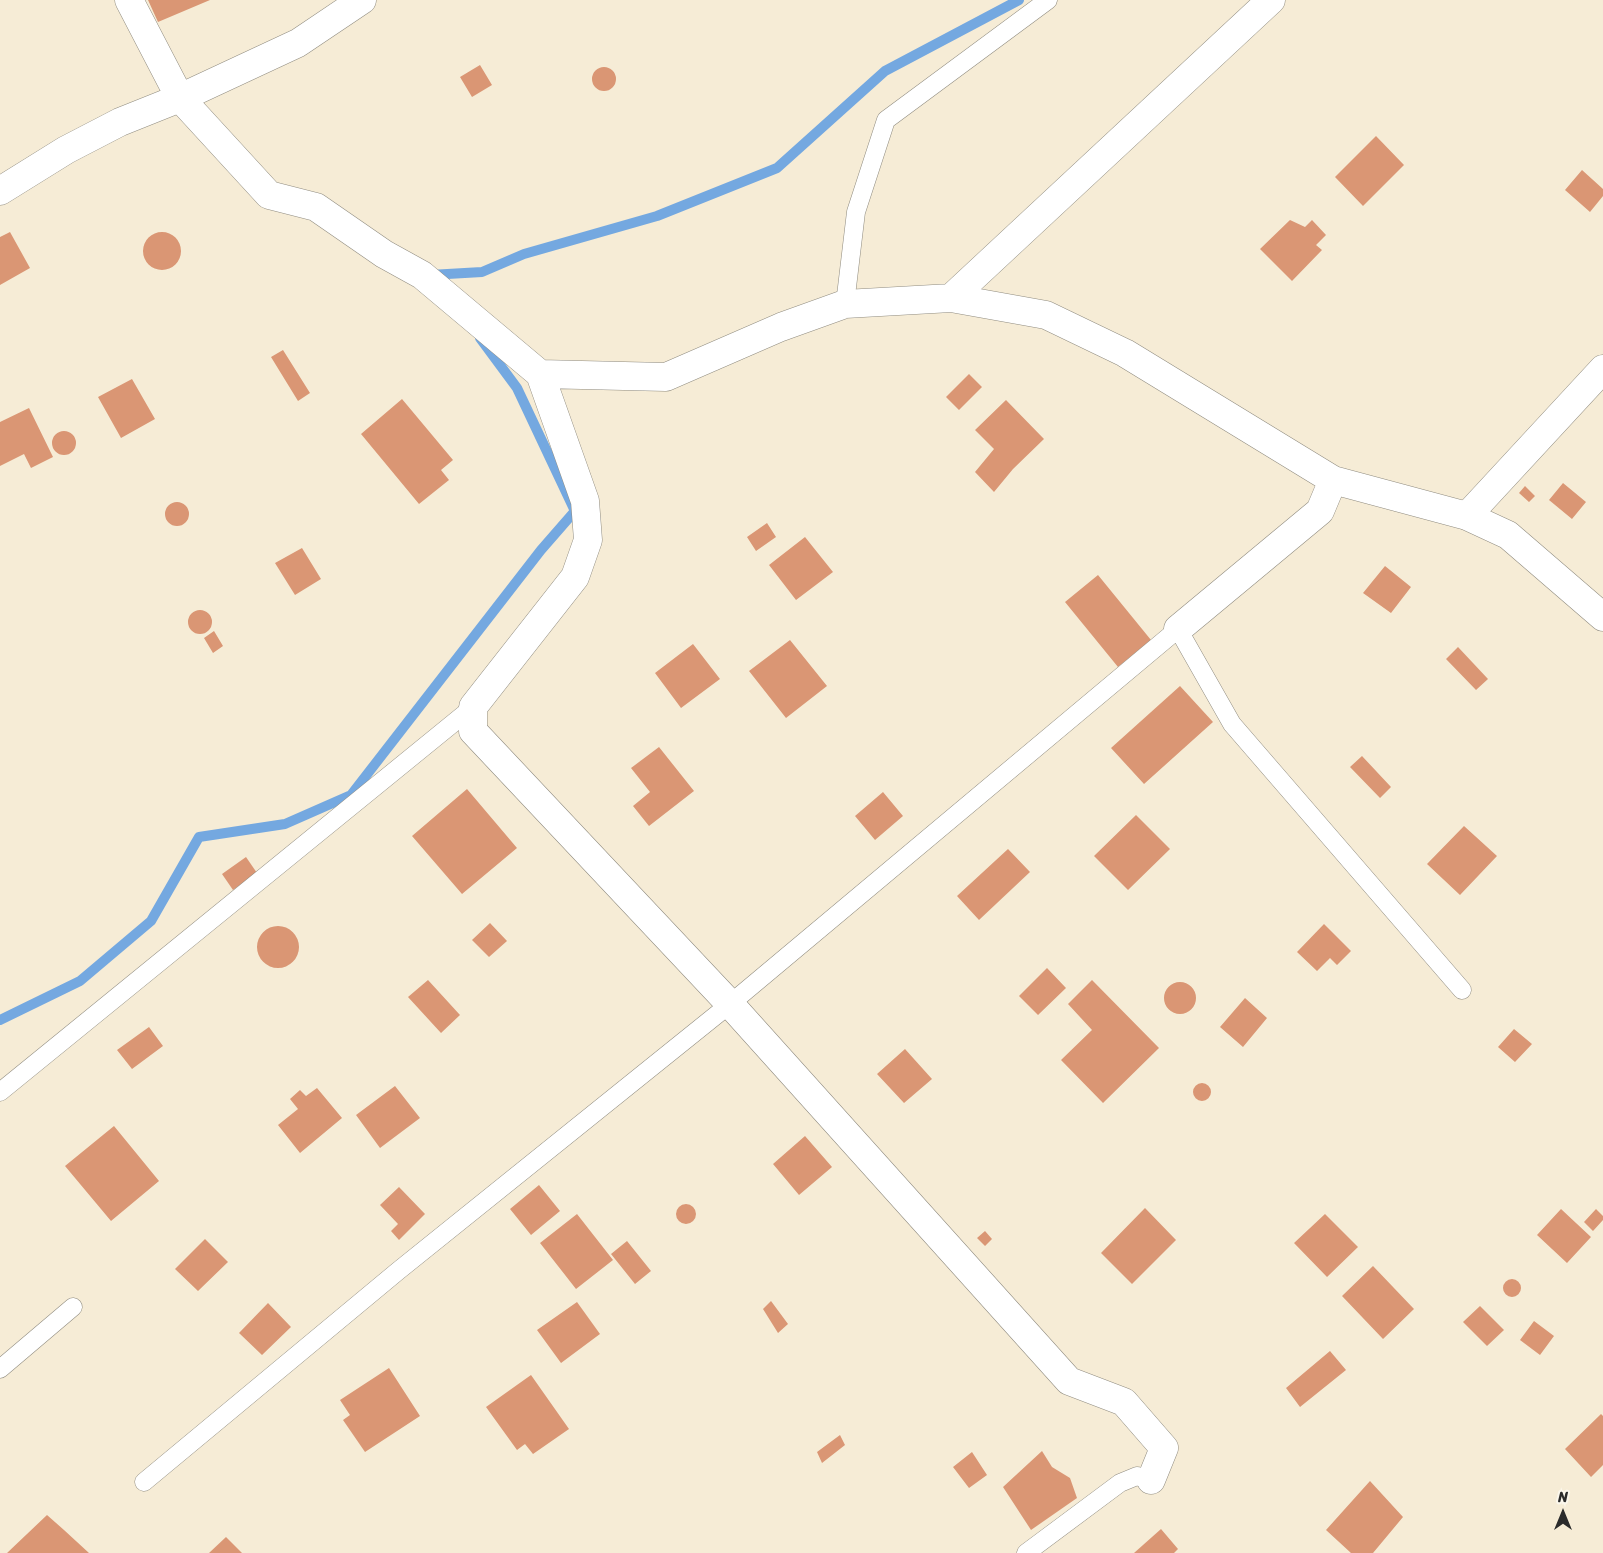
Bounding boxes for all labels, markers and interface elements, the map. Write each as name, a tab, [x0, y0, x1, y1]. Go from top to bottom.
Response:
text: N	[1558, 1485, 1568, 1510]
north arrow	[1538, 1488, 1588, 1538]

